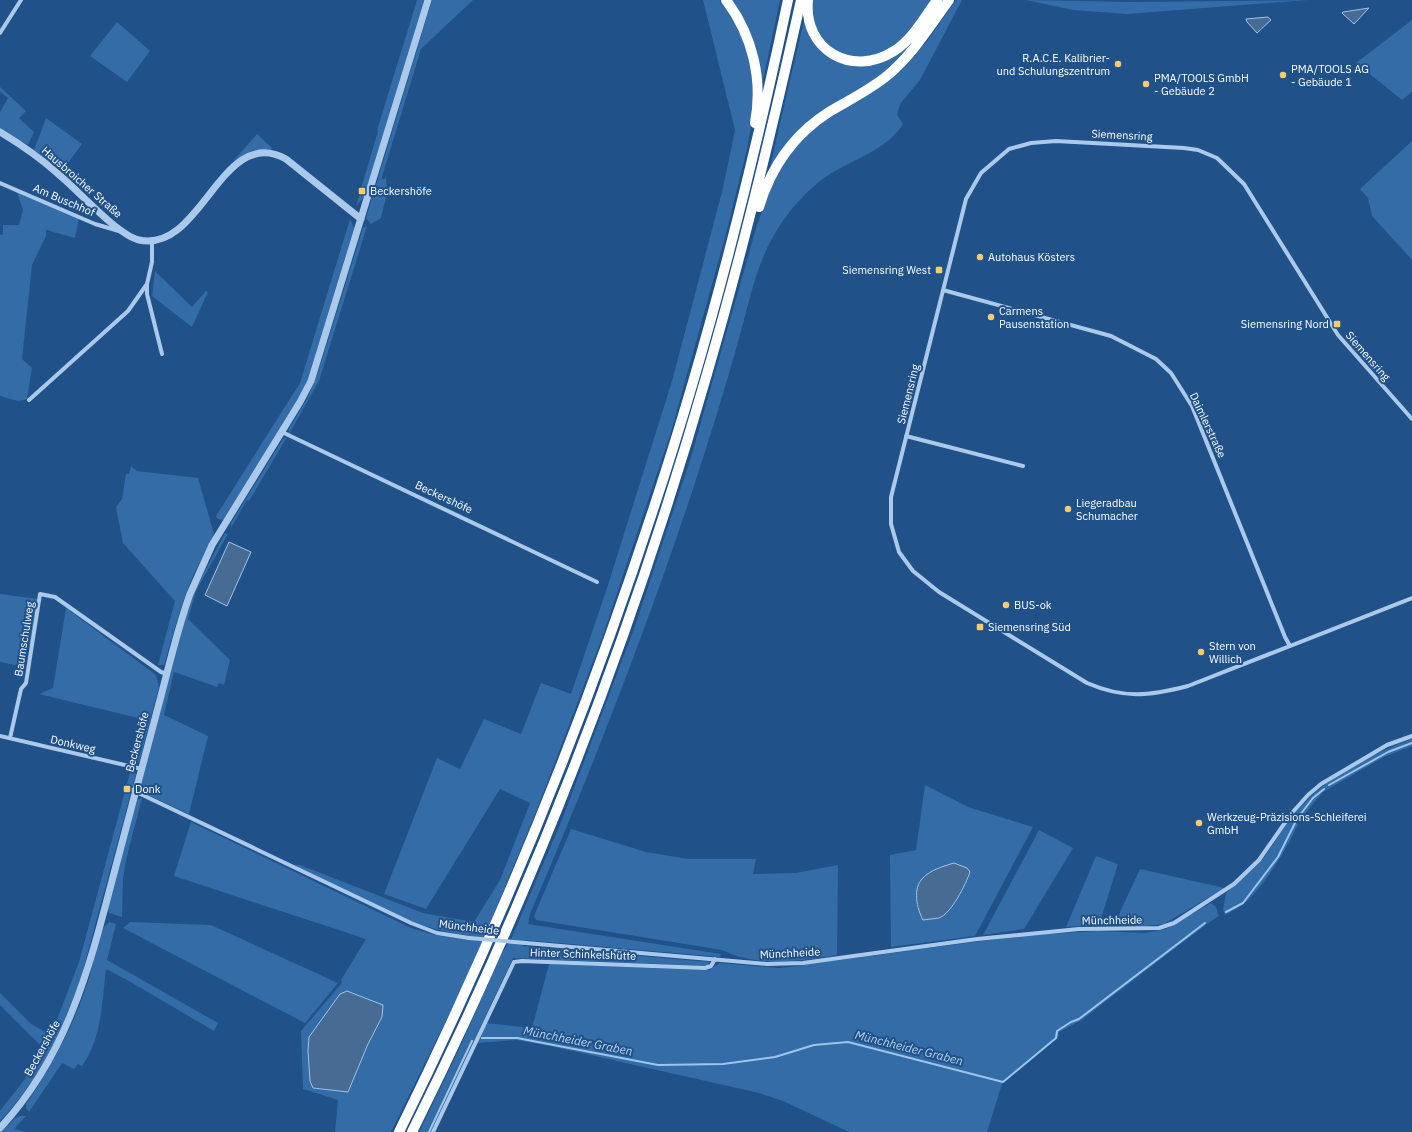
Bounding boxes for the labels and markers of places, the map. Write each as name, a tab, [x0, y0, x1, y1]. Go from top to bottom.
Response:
place label: R.A.C.E. Kalibrier- und Schulungszentrum	[997, 51, 1110, 78]
marker: R.A.C.E. Kalibrier- und Schulungszentrum	[1113, 59, 1123, 69]
place label: PMA/TOOLS AG - Gebäude 1	[1291, 62, 1369, 89]
marker: PMA/TOOLS AG - Gebäude 1	[1278, 70, 1288, 80]
place label: PMA/TOOLS GmbH - Gebäude 2	[1154, 71, 1249, 98]
marker: PMA/TOOLS GmbH - Gebäude 2	[1141, 79, 1151, 89]
place label: Beckershöfe	[370, 184, 432, 198]
marker: Beckershöfe	[357, 186, 367, 196]
place label: Autohaus Kösters	[988, 250, 1075, 264]
marker: Autohaus Kösters	[975, 252, 985, 262]
place label: Siemensring West	[842, 263, 931, 277]
marker: Siemensring West	[934, 265, 944, 275]
place label: Carmens Pausenstation	[999, 304, 1069, 331]
marker: Carmens Pausenstation	[986, 312, 996, 322]
place label: Siemensring Nord	[1241, 317, 1329, 331]
marker: Siemensring Nord	[1332, 319, 1342, 329]
place label: Liegeradbau Schumacher	[1076, 496, 1138, 523]
marker: Liegeradbau Schumacher	[1063, 504, 1073, 514]
place label: BUS-ok	[1014, 598, 1052, 612]
marker: BUS-ok	[1001, 600, 1011, 610]
place label: Siemensring Süd	[988, 620, 1071, 634]
marker: Siemensring Süd	[975, 622, 985, 632]
place label: Stern von Willich	[1209, 639, 1256, 666]
marker: Stern von Willich	[1196, 647, 1206, 657]
place label: Donk	[135, 782, 161, 796]
marker: Donk	[122, 784, 132, 794]
place label: Werkzeug-Präzisions-Schleiferei GmbH	[1207, 810, 1366, 837]
marker: Werkzeug-Präzisions-Schleiferei GmbH	[1194, 818, 1204, 828]

